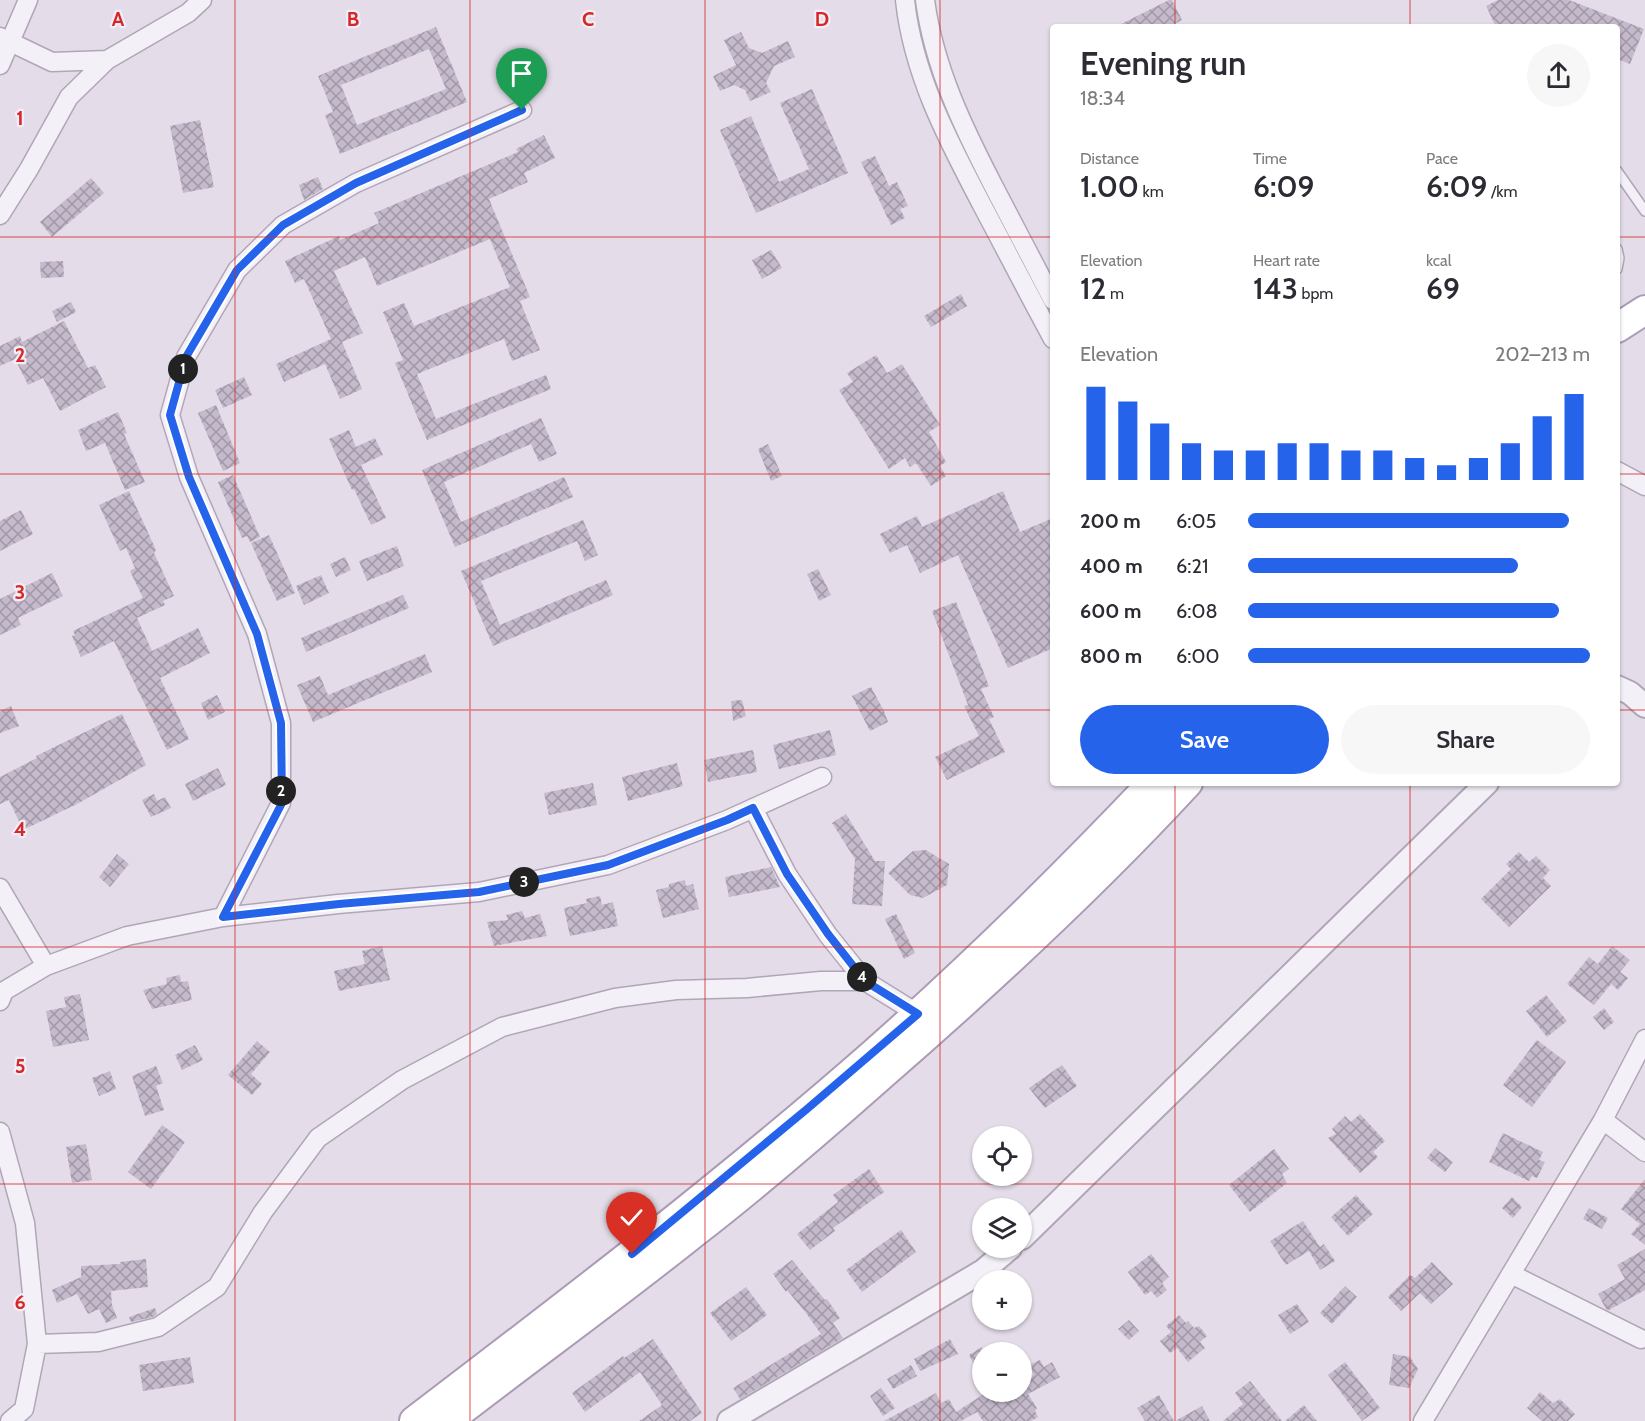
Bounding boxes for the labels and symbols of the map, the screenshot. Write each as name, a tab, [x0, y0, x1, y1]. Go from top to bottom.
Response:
text: A	[112, 7, 125, 31]
text: B	[347, 7, 359, 31]
text: C	[582, 7, 594, 31]
text: D	[815, 7, 829, 31]
pin	[496, 48, 547, 110]
text: 1	[16, 106, 24, 130]
text: 2	[15, 343, 25, 367]
pin: 1	[168, 354, 198, 384]
text: 3	[15, 580, 25, 604]
pin: 2	[266, 776, 296, 806]
text: 4	[14, 817, 26, 841]
pin: 3	[509, 867, 539, 897]
pin: 4	[847, 962, 877, 992]
text: 5	[15, 1054, 25, 1078]
pin	[606, 1192, 657, 1254]
text: 6	[14, 1290, 26, 1314]

